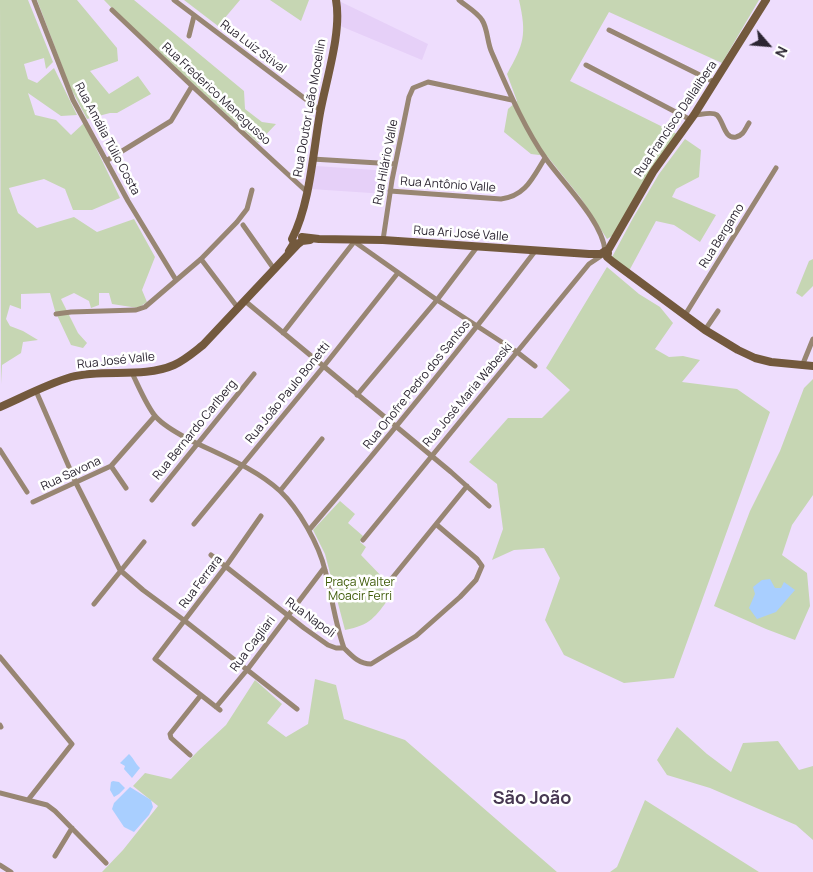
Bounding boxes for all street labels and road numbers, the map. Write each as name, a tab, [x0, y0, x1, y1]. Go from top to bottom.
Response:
street label: Rua Luíz Stival	[217, 18, 289, 76]
street label: Rua Doutor Leão Mocellin	[291, 38, 329, 178]
street label: Rua Frederico Menegusso	[159, 40, 273, 148]
street label: Rua Francisco Dallalibera	[632, 58, 720, 180]
street label: Rua Amália Túlio Costa	[71, 80, 143, 198]
street label: Rua Hilário Valle	[371, 118, 401, 206]
street label: Rua Antônio Valle	[400, 174, 496, 196]
street label: Rua Bergamo	[696, 201, 748, 271]
street label: Rua Ari José Valle	[413, 223, 509, 245]
street label: Rua Onofre Pedro dos Santos	[361, 318, 473, 452]
street label: Rua João Paulo Bonetti	[243, 340, 333, 446]
street label: Rua José Maria Wabeski	[420, 340, 516, 450]
street label: Rua José Valle	[76, 350, 156, 372]
street label: Rua Bernardo Carlberg	[150, 377, 240, 483]
street label: Rua Savona	[39, 454, 103, 494]
street label: Rua Ferrara	[176, 553, 226, 611]
street label: Rua Napoli	[282, 595, 338, 641]
street label: Rua Cagliari	[228, 614, 278, 674]

